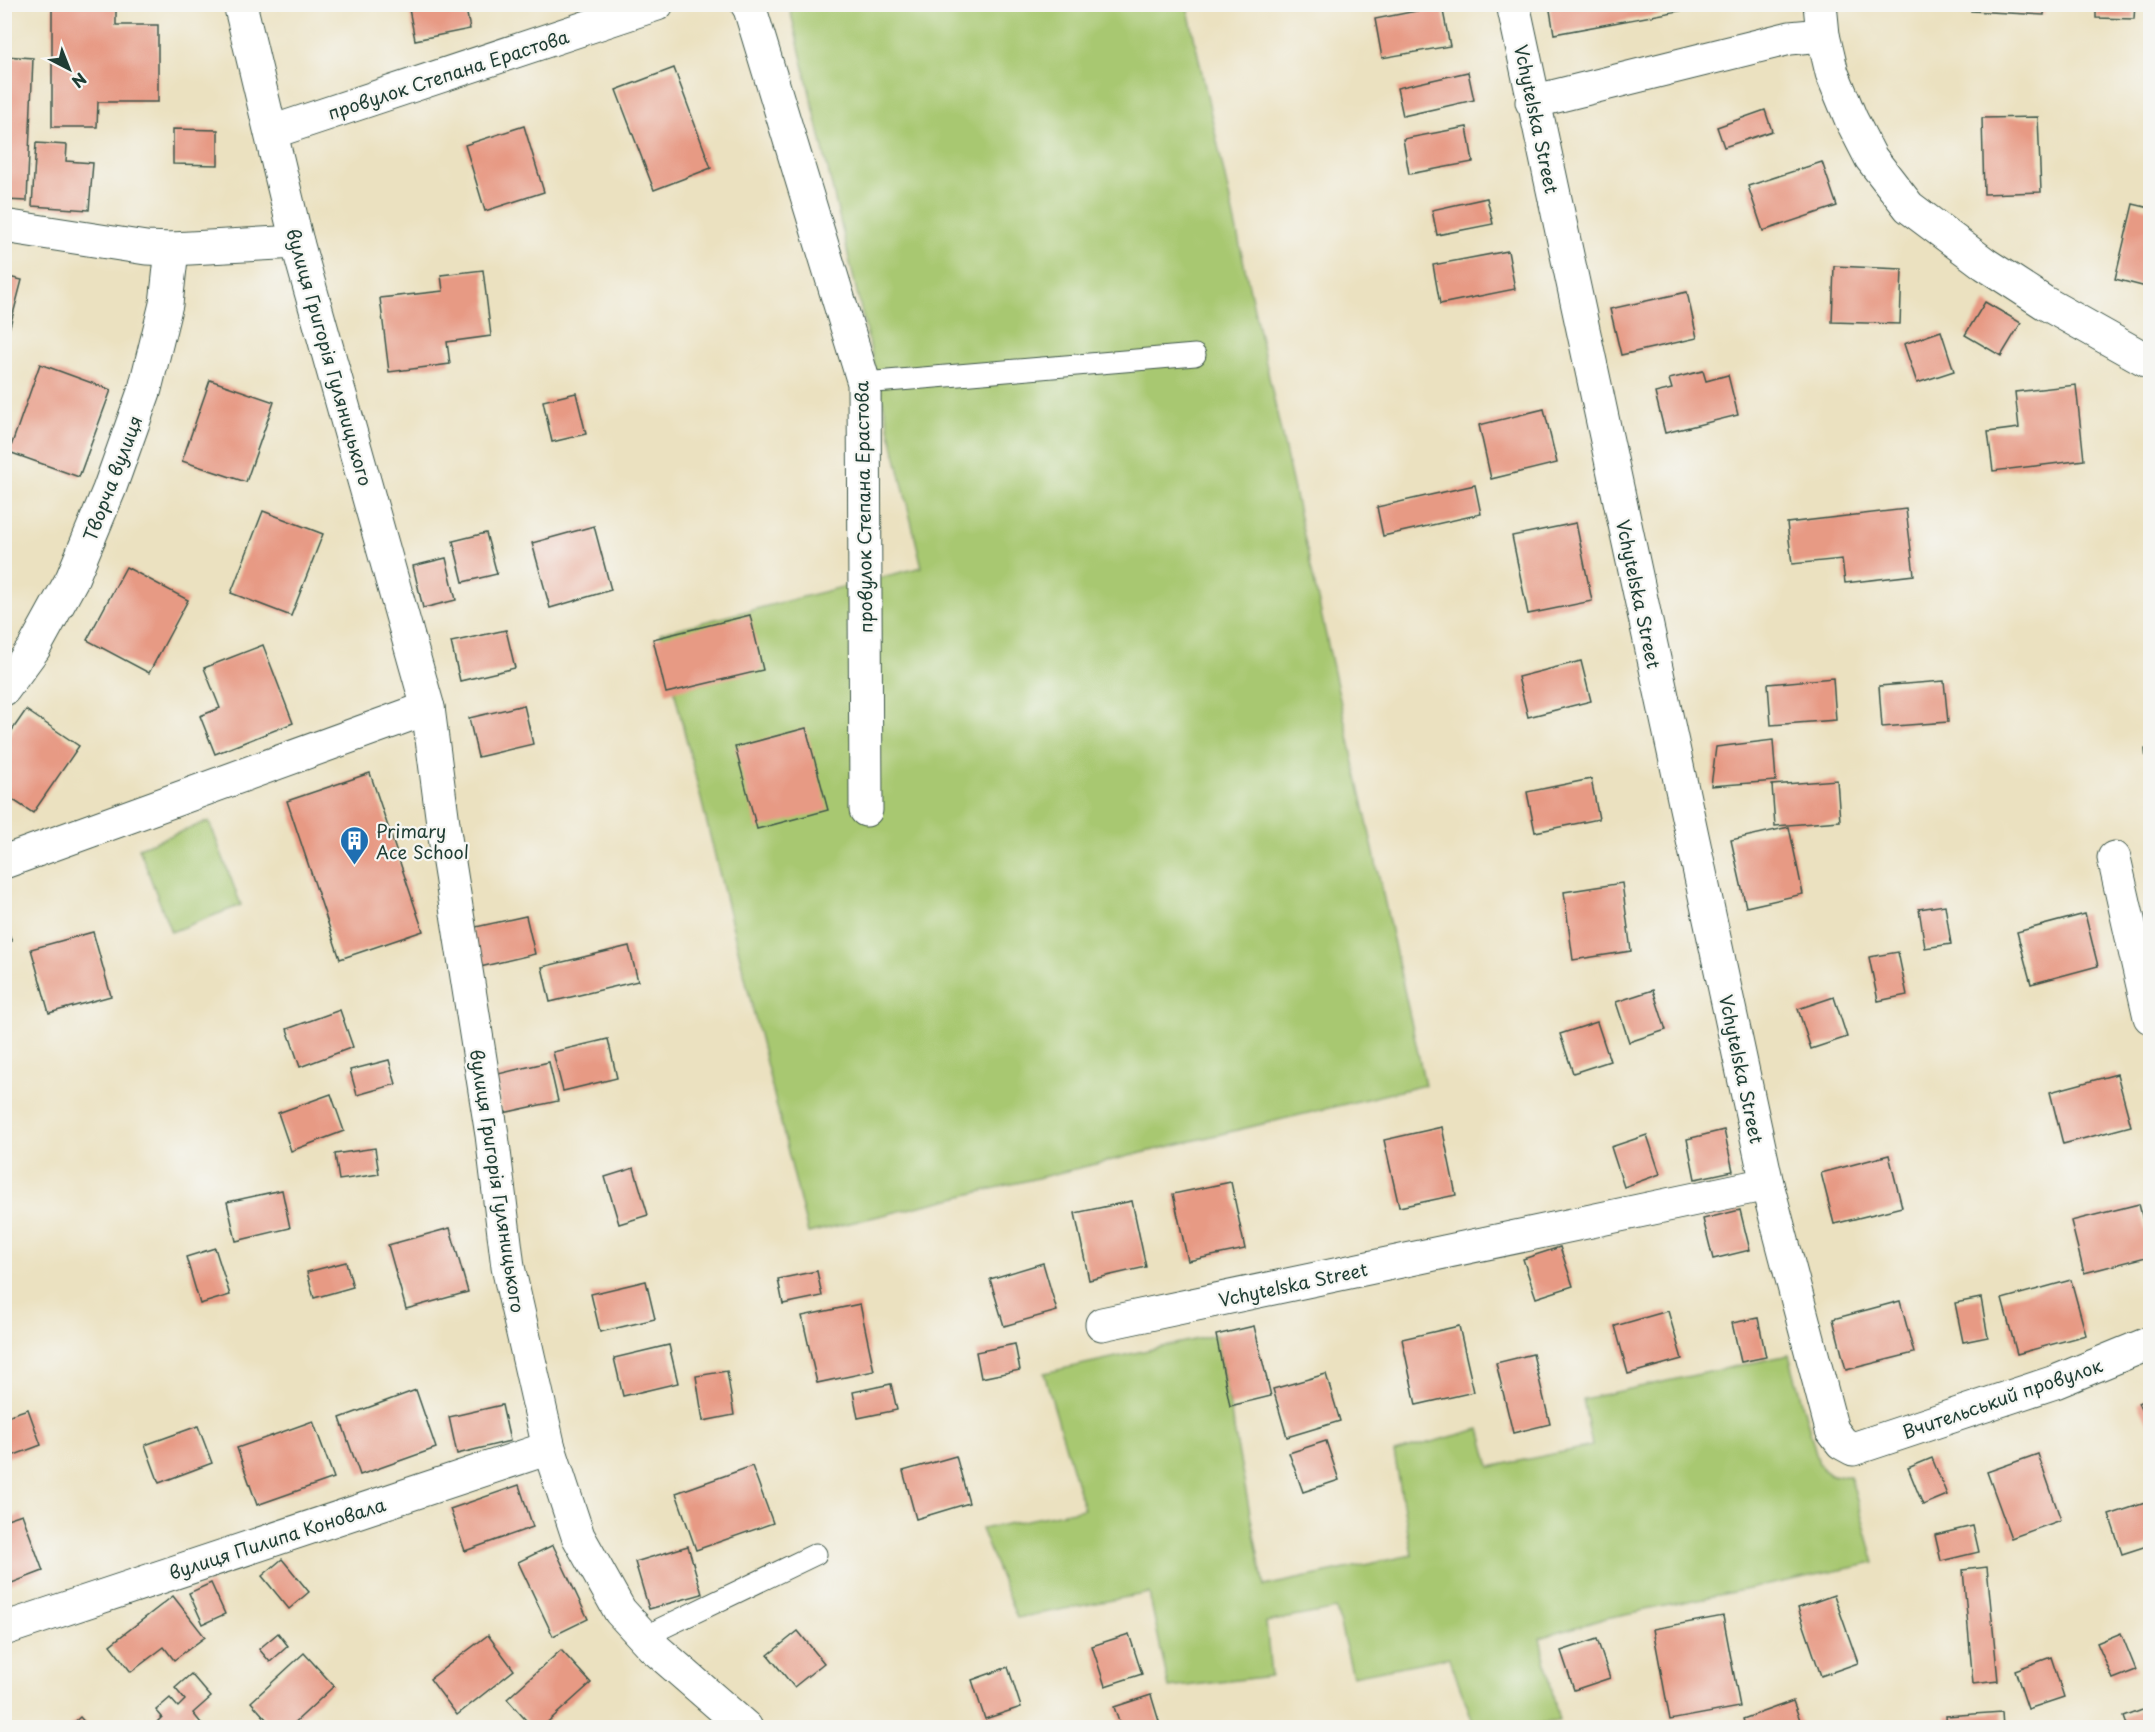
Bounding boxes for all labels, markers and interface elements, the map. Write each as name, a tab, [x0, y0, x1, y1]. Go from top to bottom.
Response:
street label: провулок Степана Ерастова	[324, 22, 573, 126]
north arrow	[39, 39, 99, 99]
street label: Vchytelska Street	[1508, 42, 1566, 196]
text: N	[67, 68, 92, 94]
street label: вулиця Григорія Гуляницького	[280, 225, 380, 489]
street label: провулок Степана Ерастова	[847, 380, 879, 633]
street label: Творча вулиця	[76, 411, 148, 545]
street label: Vchytelska Street	[1610, 517, 1668, 671]
place label: Primary Ace School	[376, 817, 469, 865]
building icon: Primary Ace School	[339, 824, 371, 866]
street label: Vchytelska Street	[1713, 992, 1771, 1146]
street label: вулиця Григорія Гуляницького	[464, 1047, 532, 1315]
street label: Vchytelska Street	[1216, 1255, 1370, 1313]
street label: Вчительський провулок	[1898, 1351, 2106, 1445]
street label: вулиця Пилипа Коновала	[165, 1490, 389, 1586]

